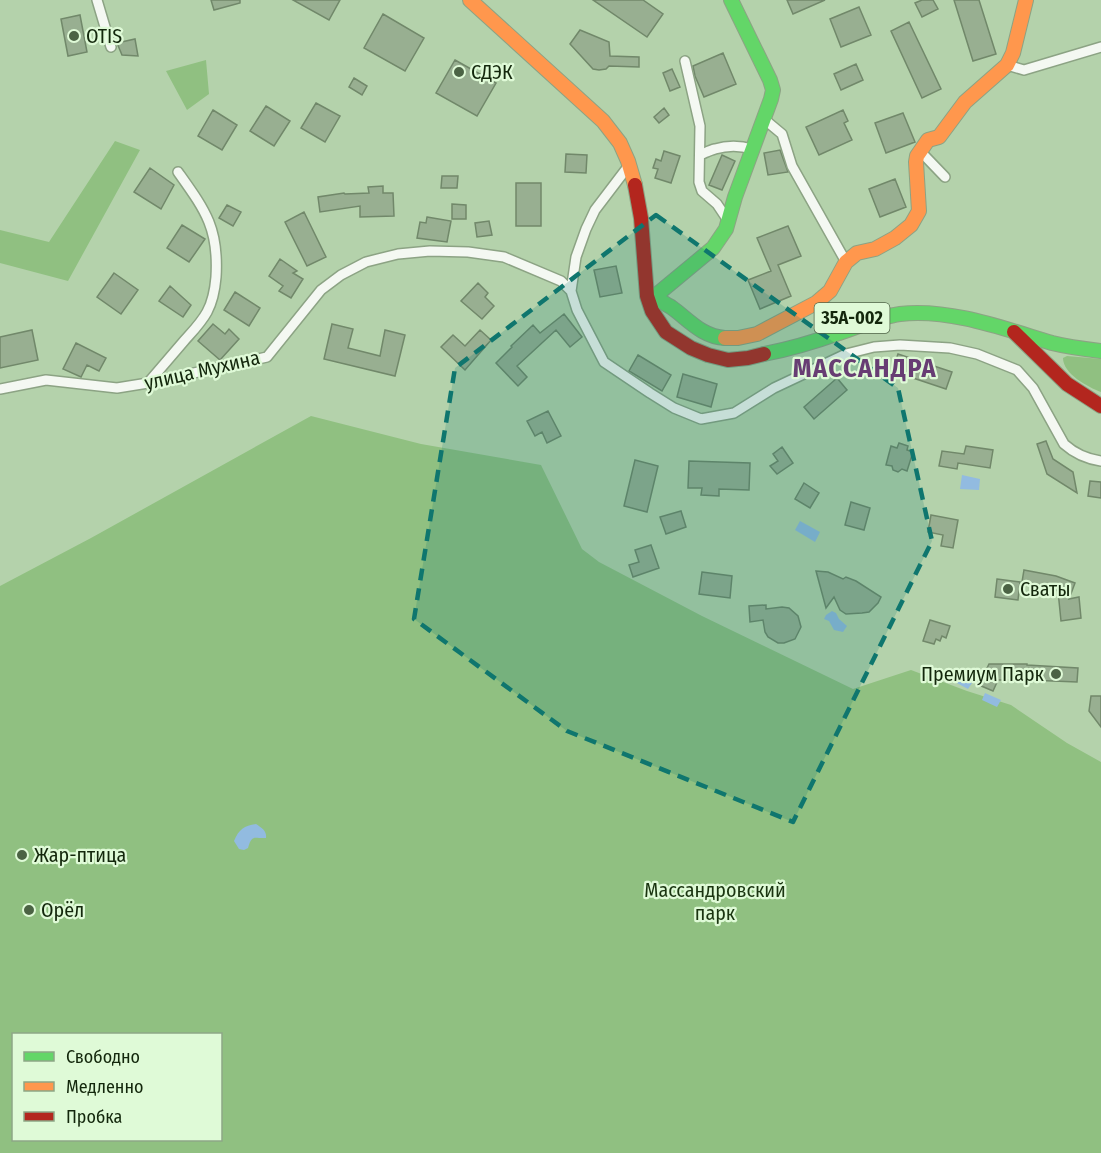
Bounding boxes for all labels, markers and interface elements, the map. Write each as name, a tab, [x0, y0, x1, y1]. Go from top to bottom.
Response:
place label: OTIS	[86, 24, 122, 48]
marker: OTIS	[67, 29, 81, 43]
place label: СДЭК	[471, 60, 513, 84]
marker: СДЭК	[452, 65, 466, 79]
road number: 35А-002	[814, 303, 890, 333]
street label: улица Мухина	[142, 345, 262, 395]
district label: МАССАНДРА	[793, 353, 937, 384]
place label: Сваты	[1020, 577, 1071, 601]
marker: Сваты	[1001, 582, 1015, 596]
place label: Премиум Парк	[921, 662, 1045, 686]
marker: Премиум Парк	[1049, 667, 1063, 681]
place label: Жар-птица	[34, 843, 126, 867]
marker: Жар-птица	[15, 848, 29, 862]
park label: Массандровский парк	[644, 878, 786, 925]
place label: Орёл	[41, 898, 84, 922]
marker: Орёл	[22, 903, 36, 917]
legend	[12, 1033, 222, 1141]
text: Свободно	[66, 1046, 140, 1068]
text: Медленно	[66, 1076, 144, 1098]
text: Пробка	[66, 1106, 122, 1128]

